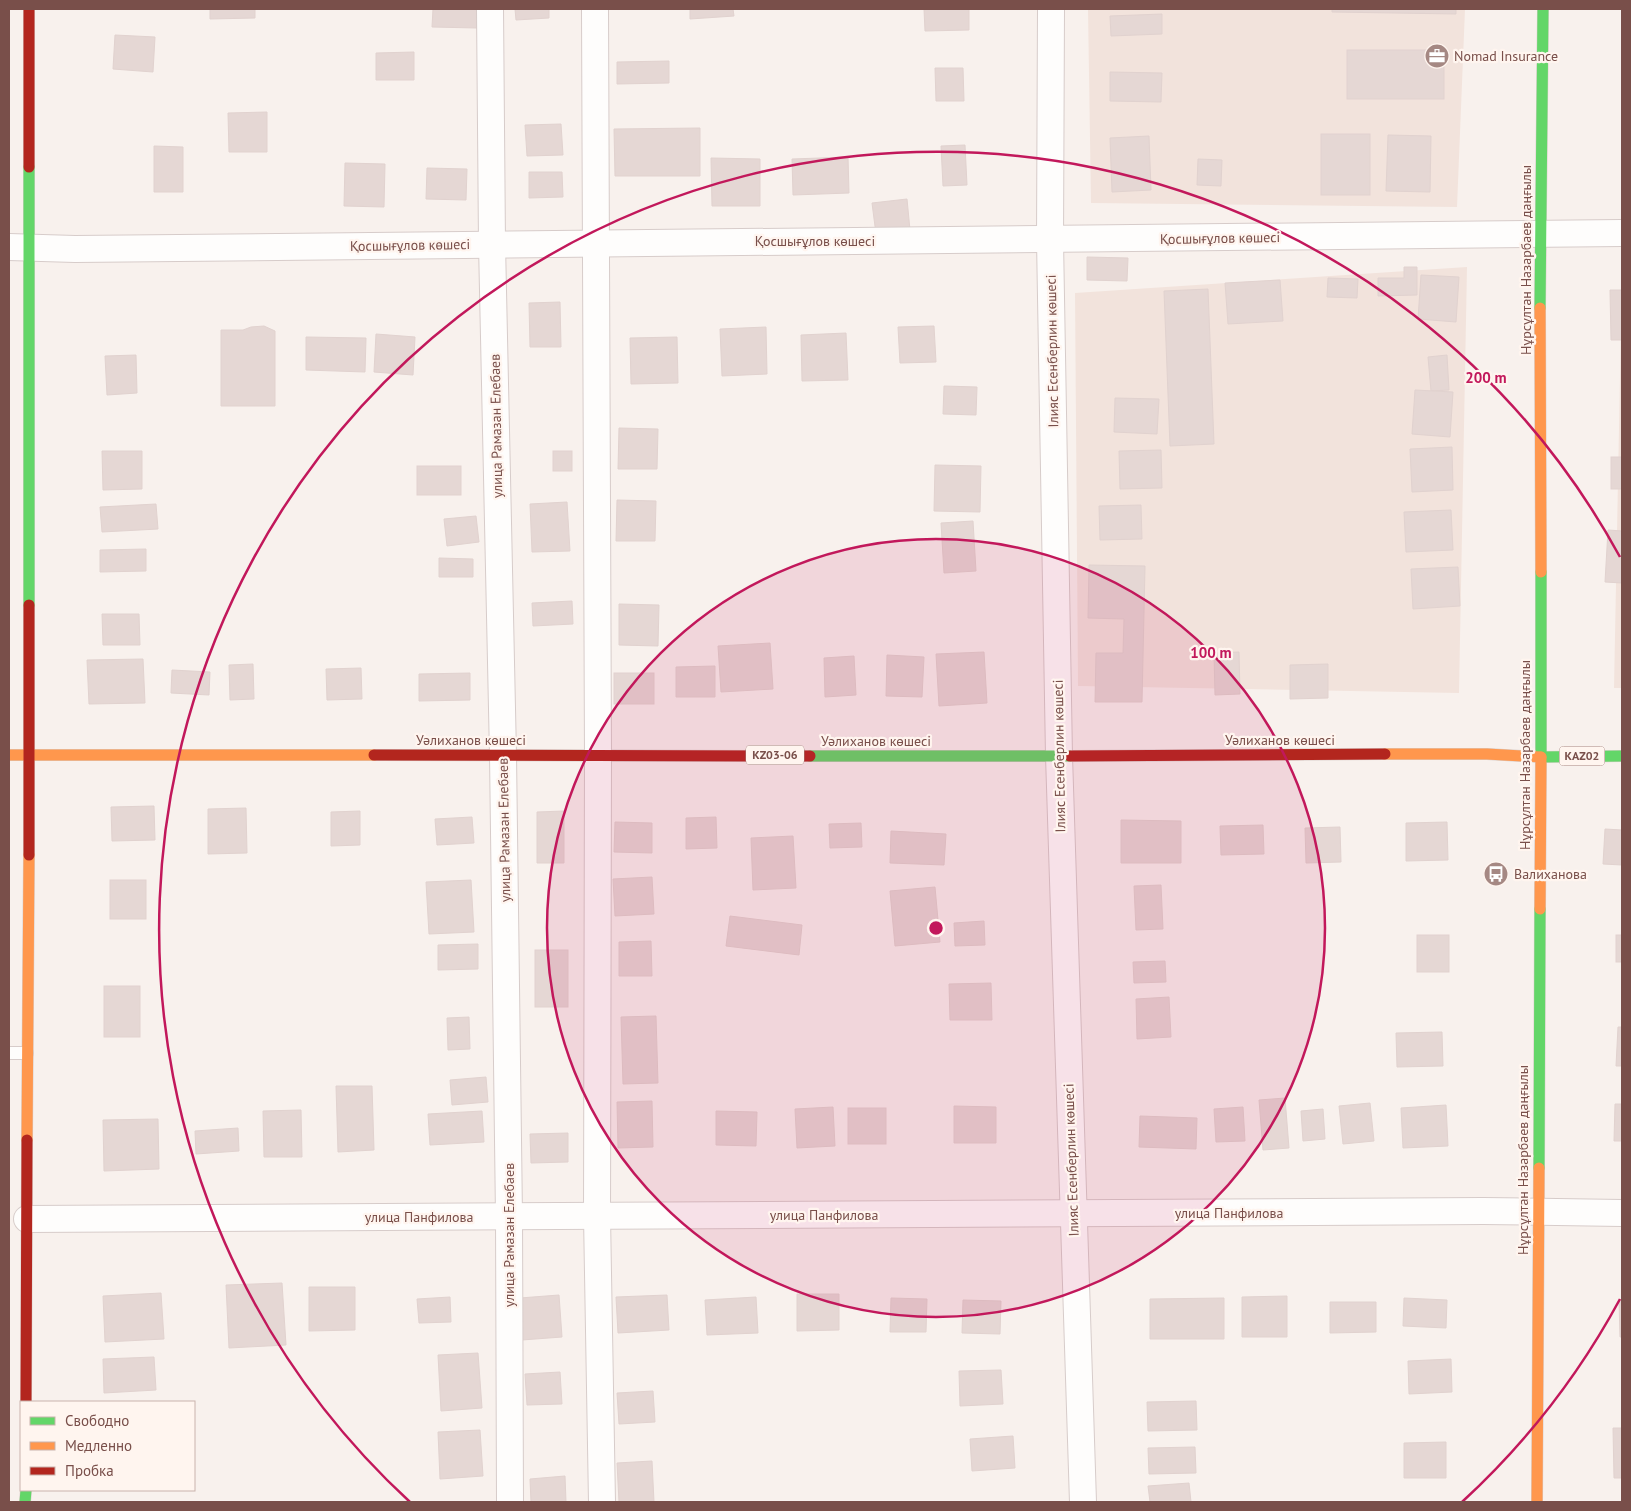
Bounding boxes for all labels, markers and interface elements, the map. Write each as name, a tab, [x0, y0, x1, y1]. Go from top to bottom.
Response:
office icon: Nomad Insurance	[1424, 43, 1450, 69]
place label: Nomad Insurance	[1454, 47, 1558, 65]
street label: Нұрсұлтан Назарбаев даңғылы	[1517, 165, 1535, 355]
street label: Қосшығұлов көшесі	[1160, 228, 1280, 248]
street label: Қосшығұлов көшесі	[755, 232, 875, 250]
street label: Қосшығұлов көшесі	[350, 235, 470, 255]
street label: Ілияс Есенберлин көшесі	[1042, 274, 1062, 428]
street label: улица Рамазан Елебаев	[486, 354, 506, 498]
text: 200 m	[1465, 368, 1507, 387]
text: 100 m	[1190, 643, 1232, 662]
street label: Нұрсұлтан Назарбаев даңғылы	[1516, 660, 1534, 850]
street label: Ілияс Есенберлин көшесі	[1049, 679, 1069, 833]
street label: Уәлиханов көшесі	[416, 731, 526, 749]
street label: Уәлиханов көшесі	[1225, 731, 1335, 749]
street label: Уәлиханов көшесі	[821, 732, 931, 750]
road number: KZ03-06	[746, 746, 804, 764]
road number: KАZ02	[1560, 746, 1604, 766]
street label: улица Рамазан Елебаев	[494, 758, 514, 902]
bus stop icon: Валиханова	[1483, 861, 1509, 887]
place label: Валиханова	[1514, 865, 1587, 883]
centre of rings	[927, 919, 945, 937]
street label: Нұрсұлтан Назарбаев даңғылы	[1514, 1065, 1532, 1255]
street label: Ілияс Есенберлин көшесі	[1059, 1083, 1083, 1237]
street label: улица Рамазан Елебаев	[500, 1163, 518, 1307]
street label: улица Панфилова	[1175, 1204, 1283, 1222]
street label: улица Панфилова	[770, 1206, 878, 1224]
street label: улица Панфилова	[365, 1208, 473, 1226]
legend	[20, 1401, 195, 1491]
text: Свободно	[65, 1411, 129, 1430]
text: Медленно	[65, 1436, 132, 1455]
text: Пробка	[65, 1461, 114, 1480]

